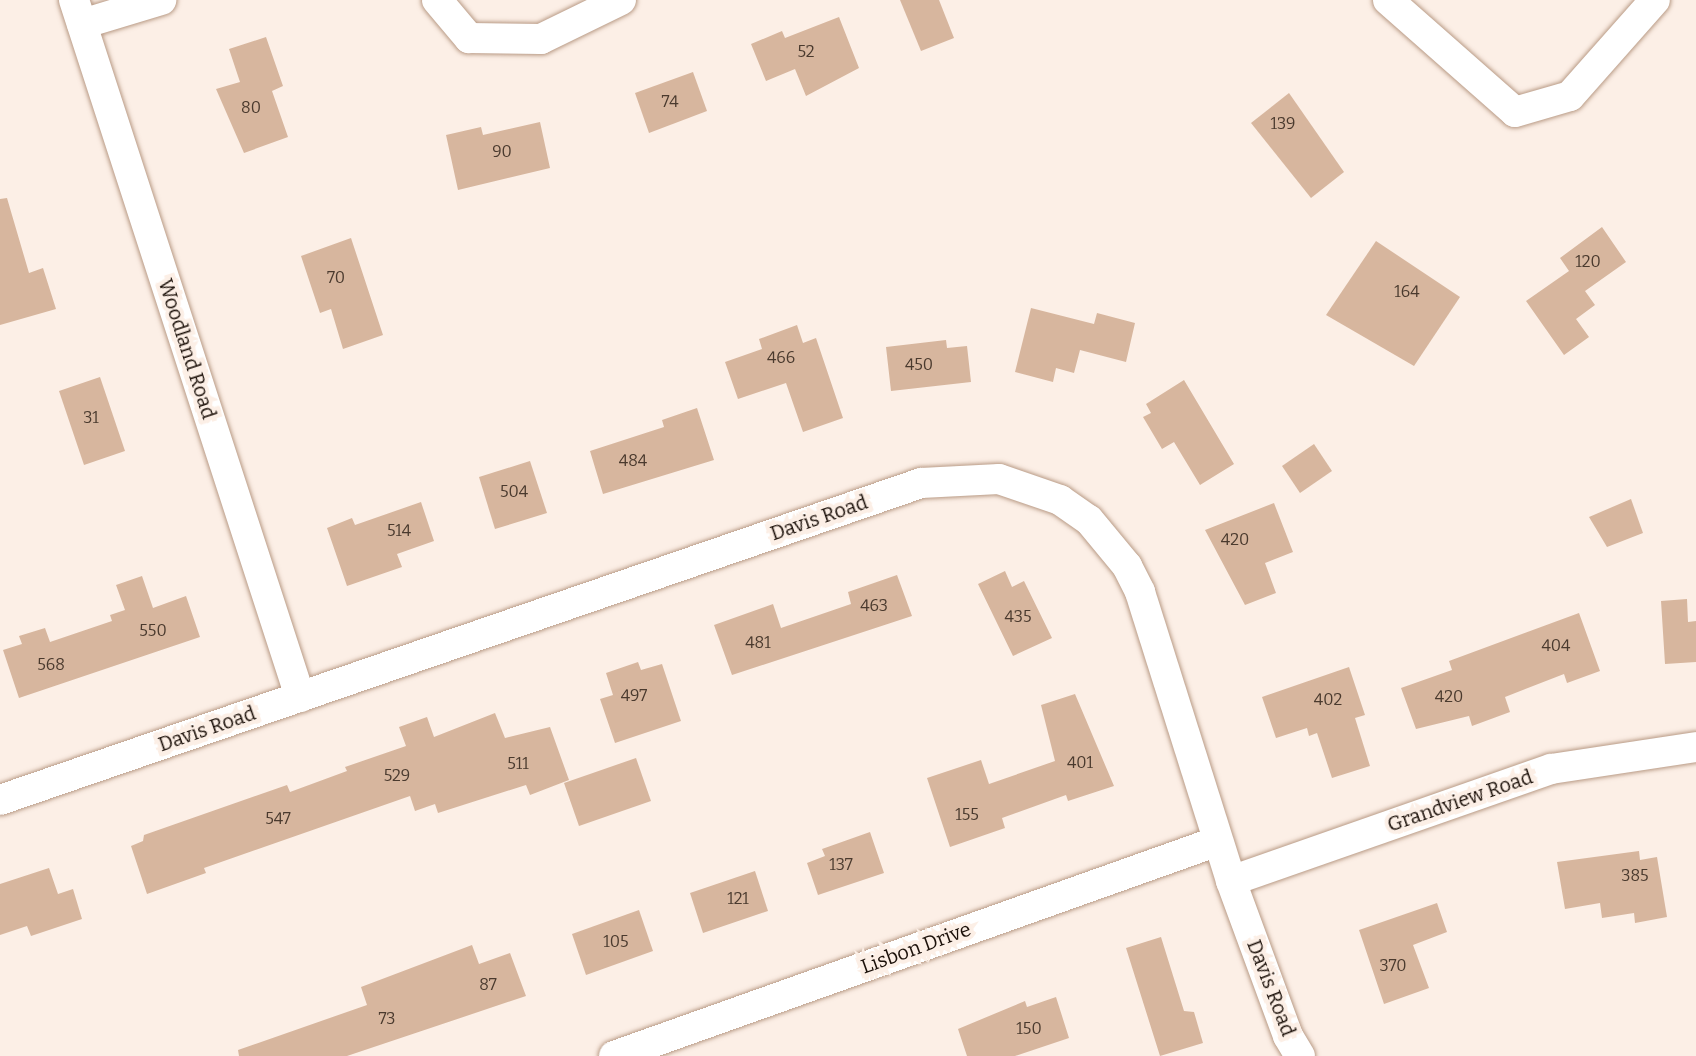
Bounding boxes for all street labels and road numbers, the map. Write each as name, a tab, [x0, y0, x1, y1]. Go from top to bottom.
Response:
street label: Woodland Road	[153, 276, 221, 422]
street label: Davis Road	[767, 490, 871, 546]
street label: Davis Road	[155, 701, 259, 757]
street label: Grandview Road	[1384, 765, 1536, 837]
street label: Lisbon Drive	[858, 917, 974, 979]
street label: Davis Road	[1242, 936, 1300, 1040]

